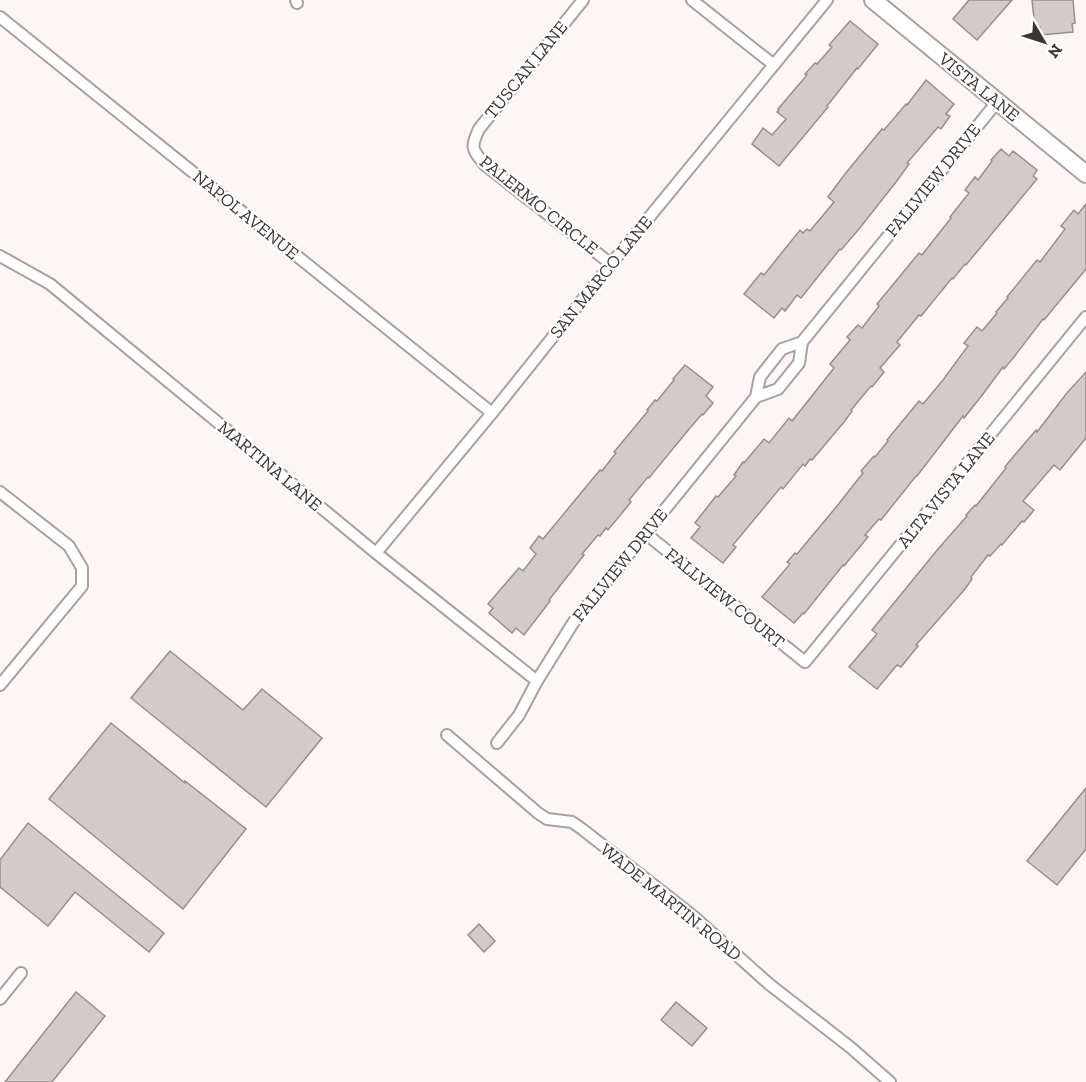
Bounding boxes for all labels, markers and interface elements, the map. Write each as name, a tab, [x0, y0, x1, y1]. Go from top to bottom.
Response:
north arrow	[1014, 12, 1074, 72]
street label: TUSCAN LANE	[480, 17, 572, 123]
text: N	[1044, 40, 1066, 62]
street label: VISTA LANE	[933, 47, 1024, 126]
street label: FALLVIEW DRIVE	[881, 119, 985, 241]
street label: PALERMO CIRCLE	[475, 151, 603, 259]
street label: NAPOL AVENUE	[188, 165, 304, 265]
street label: SAN MARCO LANE	[545, 211, 657, 343]
street label: MARTINA LANE	[214, 416, 326, 516]
street label: ALTA VISTA LANE	[892, 428, 1000, 552]
street label: FALLVIEW DRIVE	[568, 504, 672, 626]
street label: FALLVIEW COURT	[661, 543, 789, 653]
street label: WADE MARTIN ROAD	[596, 838, 746, 966]

